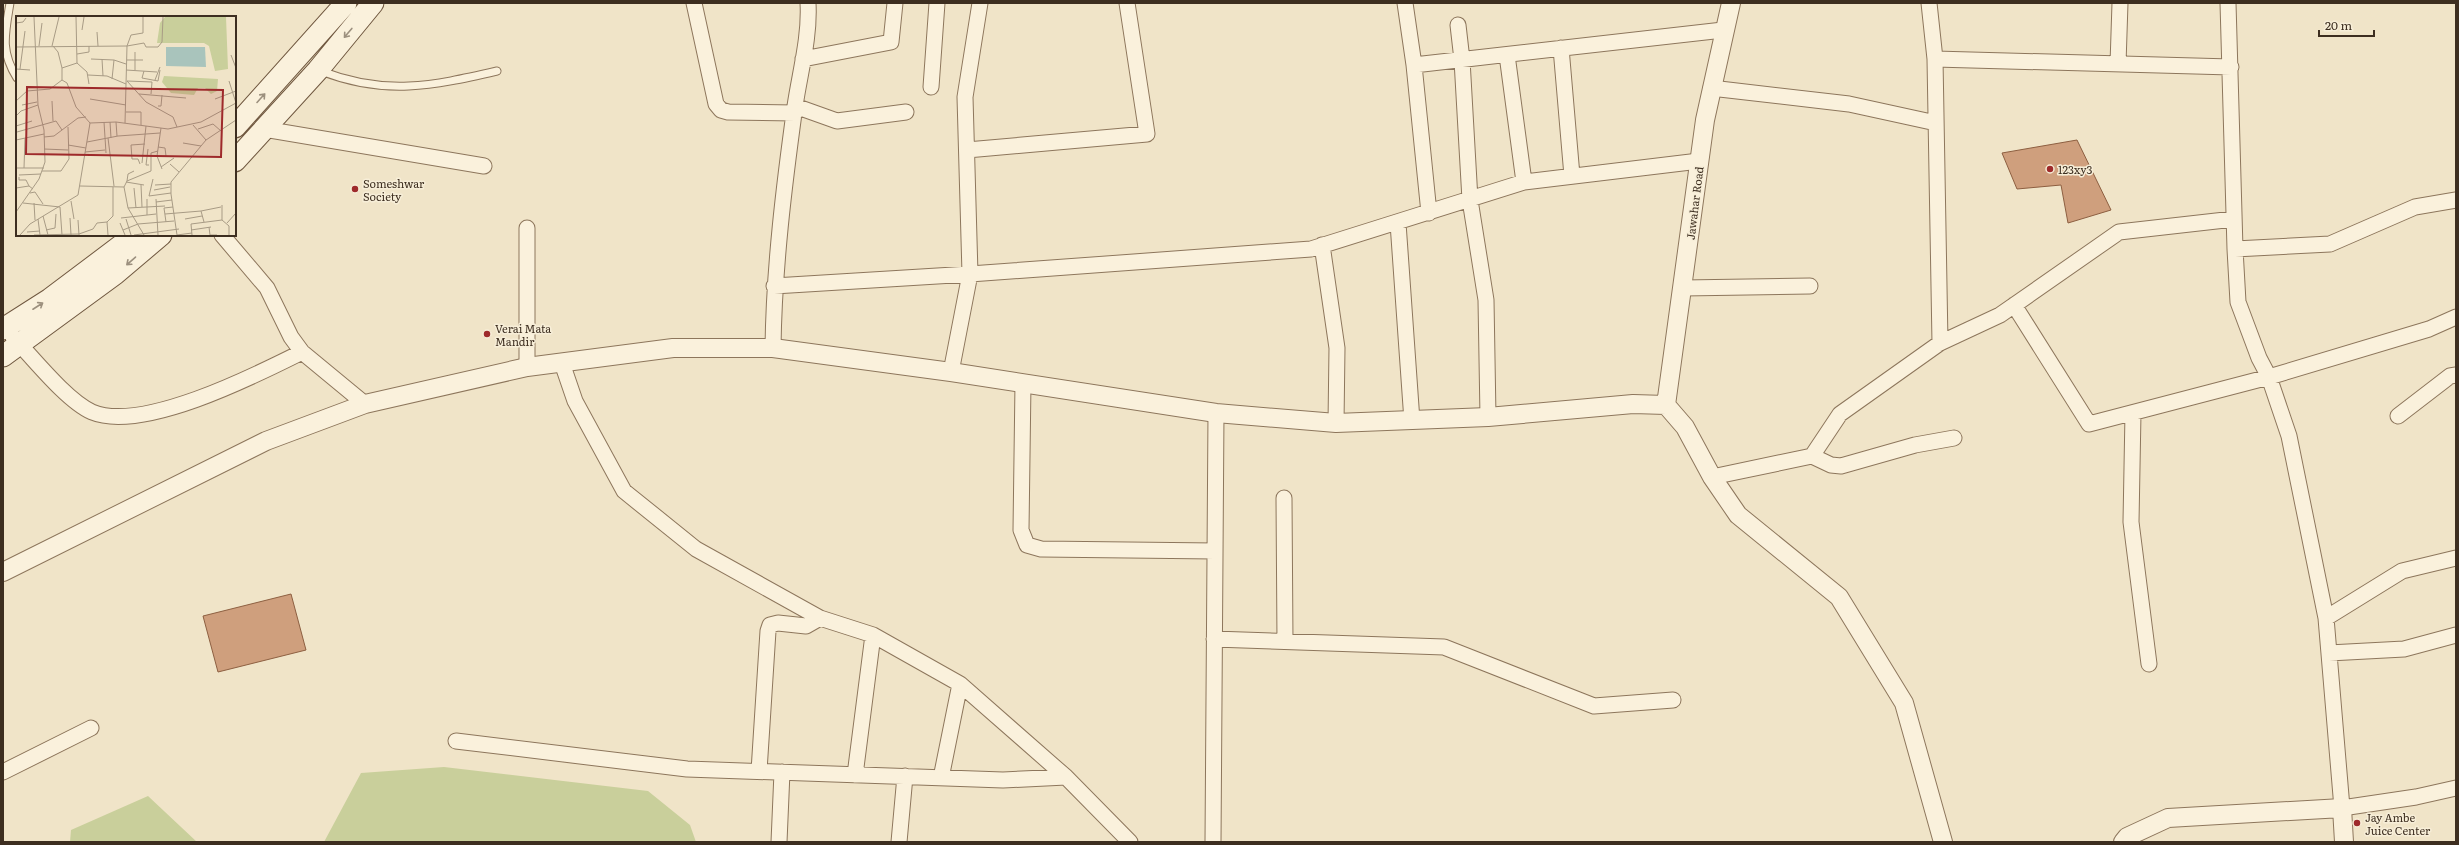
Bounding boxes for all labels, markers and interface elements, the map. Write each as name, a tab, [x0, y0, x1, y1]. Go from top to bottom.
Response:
scale bar	[2319, 12, 2374, 38]
inset map	[16, 16, 236, 236]
text: 20 m	[2325, 16, 2352, 34]
one-way arrow	[344, 28, 353, 38]
one-way arrow	[256, 93, 265, 103]
place label: 123xy3	[2058, 161, 2093, 177]
marker: 123xy3	[2045, 164, 2055, 174]
street label: Jawahar Road	[1682, 165, 1706, 241]
place label: Someshwar Society	[363, 175, 425, 204]
marker: Someshwar Society	[350, 184, 360, 194]
one-way arrow	[126, 256, 137, 265]
one-way arrow	[32, 302, 44, 310]
place label: Verai Mata Mandir	[495, 320, 551, 349]
marker: Verai Mata Mandir	[482, 329, 492, 339]
place label: Jay Ambe Juice Center	[2365, 809, 2431, 838]
marker: Jay Ambe Juice Center	[2352, 818, 2362, 828]

